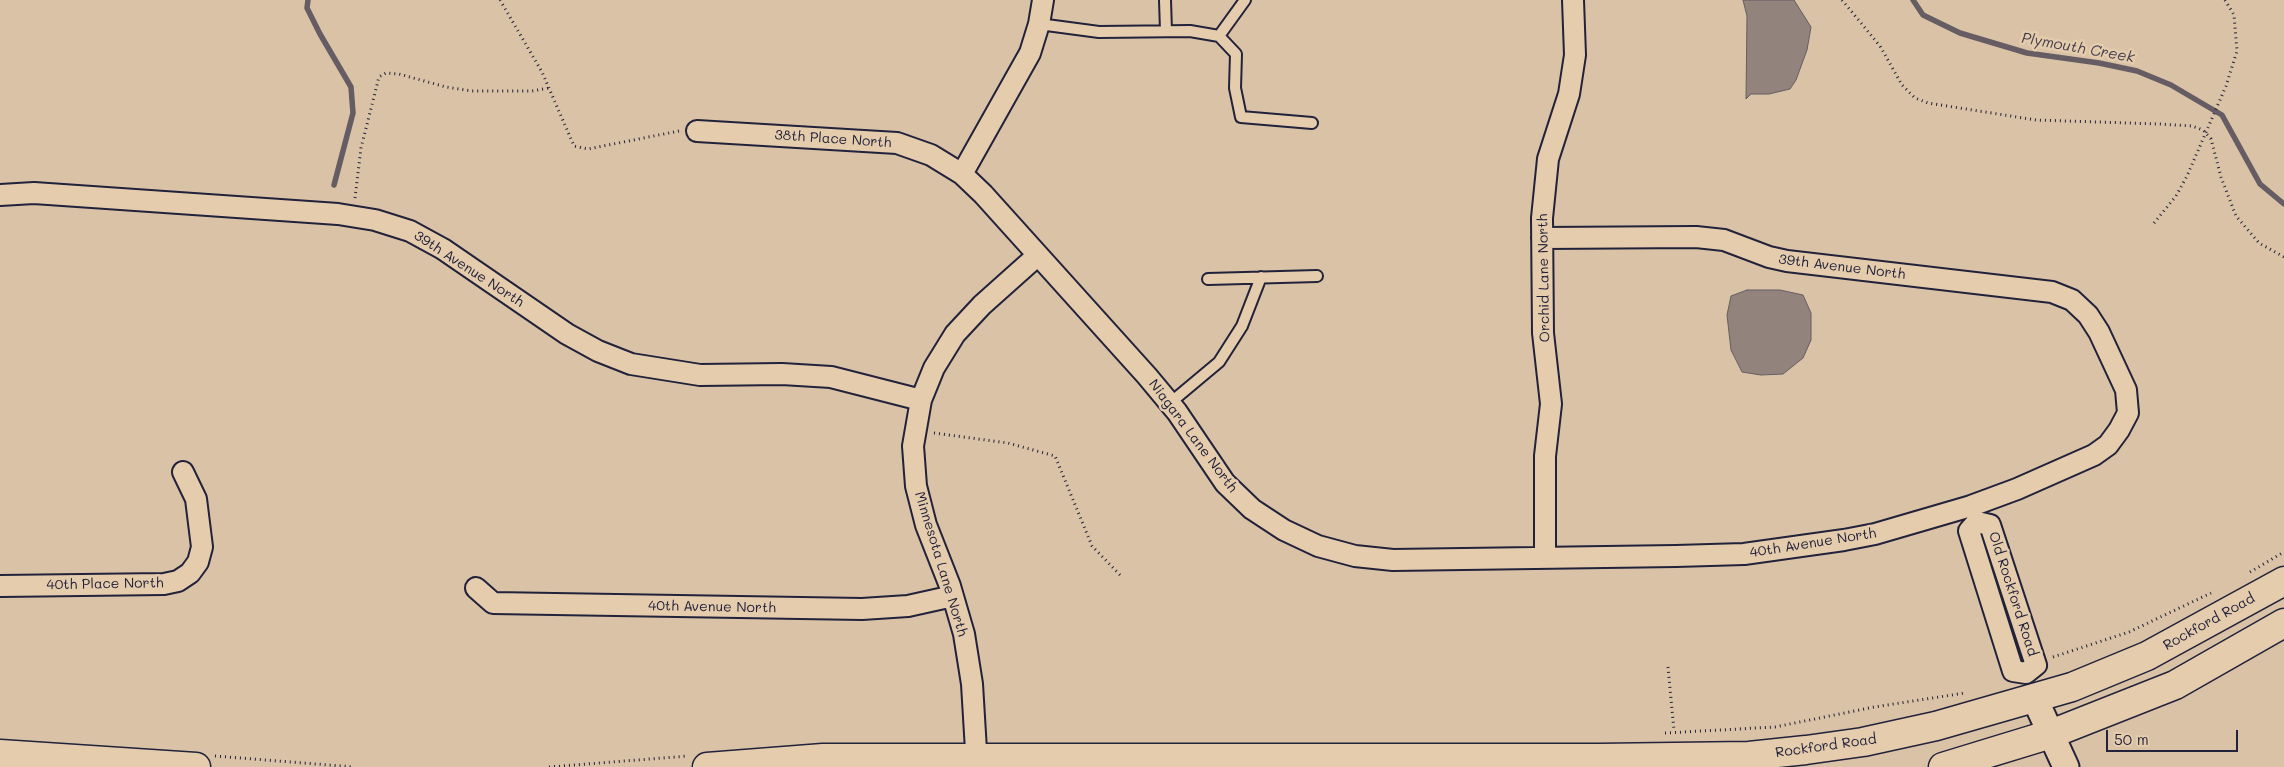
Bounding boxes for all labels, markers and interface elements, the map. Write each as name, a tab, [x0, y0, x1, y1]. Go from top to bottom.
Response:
water label: Plymouth Creek	[2020, 29, 2136, 67]
street label: 38th Place North	[774, 127, 892, 151]
street label: Orchid Lane North	[1534, 214, 1554, 342]
street label: 39th Avenue North	[411, 227, 527, 311]
street label: 39th Avenue North	[1778, 251, 1906, 283]
street label: Niagara Lane North	[1145, 376, 1241, 496]
street label: Minnesota Lane North	[911, 489, 971, 639]
street label: 40th Avenue North	[1748, 525, 1878, 561]
street label: Old Rockford Road	[1985, 530, 2041, 658]
street label: 40th Place North	[46, 575, 164, 593]
street label: Rockford Road	[2160, 590, 2258, 654]
street label: 40th Avenue North	[648, 597, 776, 617]
scale bar	[2109, 720, 2242, 752]
text: 50 m	[2114, 729, 2149, 749]
street label: Rockford Road	[1774, 731, 1878, 761]

